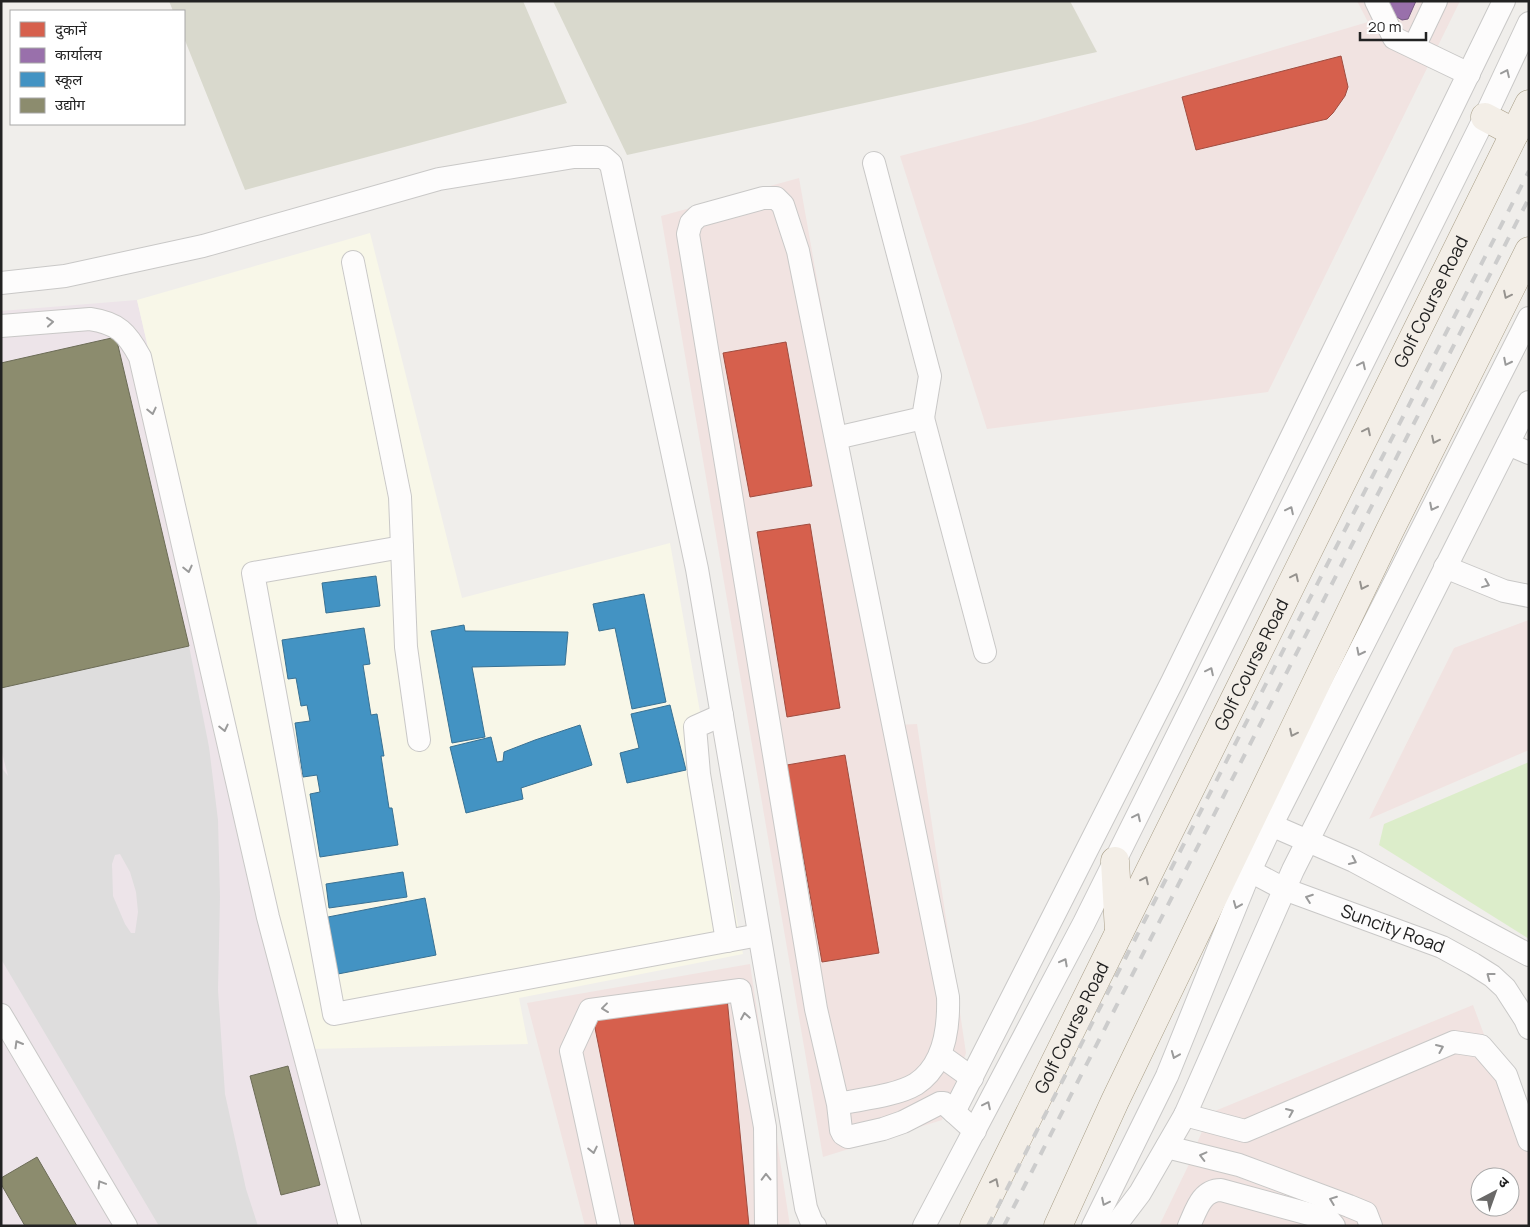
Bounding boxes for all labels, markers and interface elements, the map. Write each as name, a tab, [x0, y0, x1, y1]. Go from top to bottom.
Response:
legend	[10, 10, 185, 125]
scale bar	[1360, 10, 1426, 42]
text: 20 m	[1368, 16, 1401, 37]
text: दुकानें	[55, 19, 87, 40]
text: कार्यालय	[55, 44, 102, 65]
text: स्कूल	[55, 69, 83, 90]
one-way arrow	[1499, 69, 1510, 78]
text: उद्योग	[55, 94, 86, 115]
street label: Golf Course Road	[1387, 231, 1473, 371]
one-way arrow	[1503, 290, 1513, 299]
one-way arrow	[46, 317, 54, 328]
one-way arrow	[1503, 357, 1513, 366]
one-way arrow	[1356, 361, 1366, 370]
one-way arrow	[146, 407, 157, 415]
one-way arrow	[1361, 427, 1371, 436]
one-way arrow	[1431, 435, 1441, 444]
one-way arrow	[1429, 502, 1439, 511]
one-way arrow	[1284, 507, 1294, 516]
one-way arrow	[182, 565, 193, 574]
one-way arrow	[1289, 573, 1299, 582]
one-way arrow	[1481, 578, 1490, 588]
one-way arrow	[1359, 581, 1369, 590]
street label: Golf Course Road	[1208, 594, 1293, 734]
one-way arrow	[1356, 647, 1366, 656]
one-way arrow	[1204, 668, 1214, 677]
one-way arrow	[218, 723, 229, 732]
one-way arrow	[1289, 727, 1299, 736]
one-way arrow	[1131, 813, 1141, 822]
one-way arrow	[1348, 854, 1357, 865]
one-way arrow	[1139, 876, 1149, 885]
one-way arrow	[1306, 894, 1314, 904]
street label: Suncity Road	[1338, 898, 1448, 958]
one-way arrow	[1232, 900, 1243, 909]
street label: Golf Course Road	[1028, 958, 1114, 1097]
one-way arrow	[1058, 958, 1068, 967]
one-way arrow	[1486, 973, 1496, 982]
one-way arrow	[601, 1002, 610, 1012]
one-way arrow	[741, 1012, 751, 1021]
one-way arrow	[15, 1040, 25, 1049]
one-way arrow	[1435, 1044, 1443, 1054]
one-way arrow	[1171, 1050, 1182, 1059]
one-way arrow	[981, 1101, 992, 1110]
one-way arrow	[1285, 1108, 1294, 1118]
one-way arrow	[587, 1146, 598, 1155]
one-way arrow	[1198, 1151, 1207, 1162]
north arrow	[1470, 1167, 1520, 1217]
text: उ	[1495, 1172, 1514, 1192]
one-way arrow	[760, 1173, 771, 1181]
one-way arrow	[989, 1178, 999, 1187]
one-way arrow	[97, 1180, 107, 1189]
one-way arrow	[1329, 1196, 1338, 1206]
one-way arrow	[1101, 1197, 1111, 1206]

